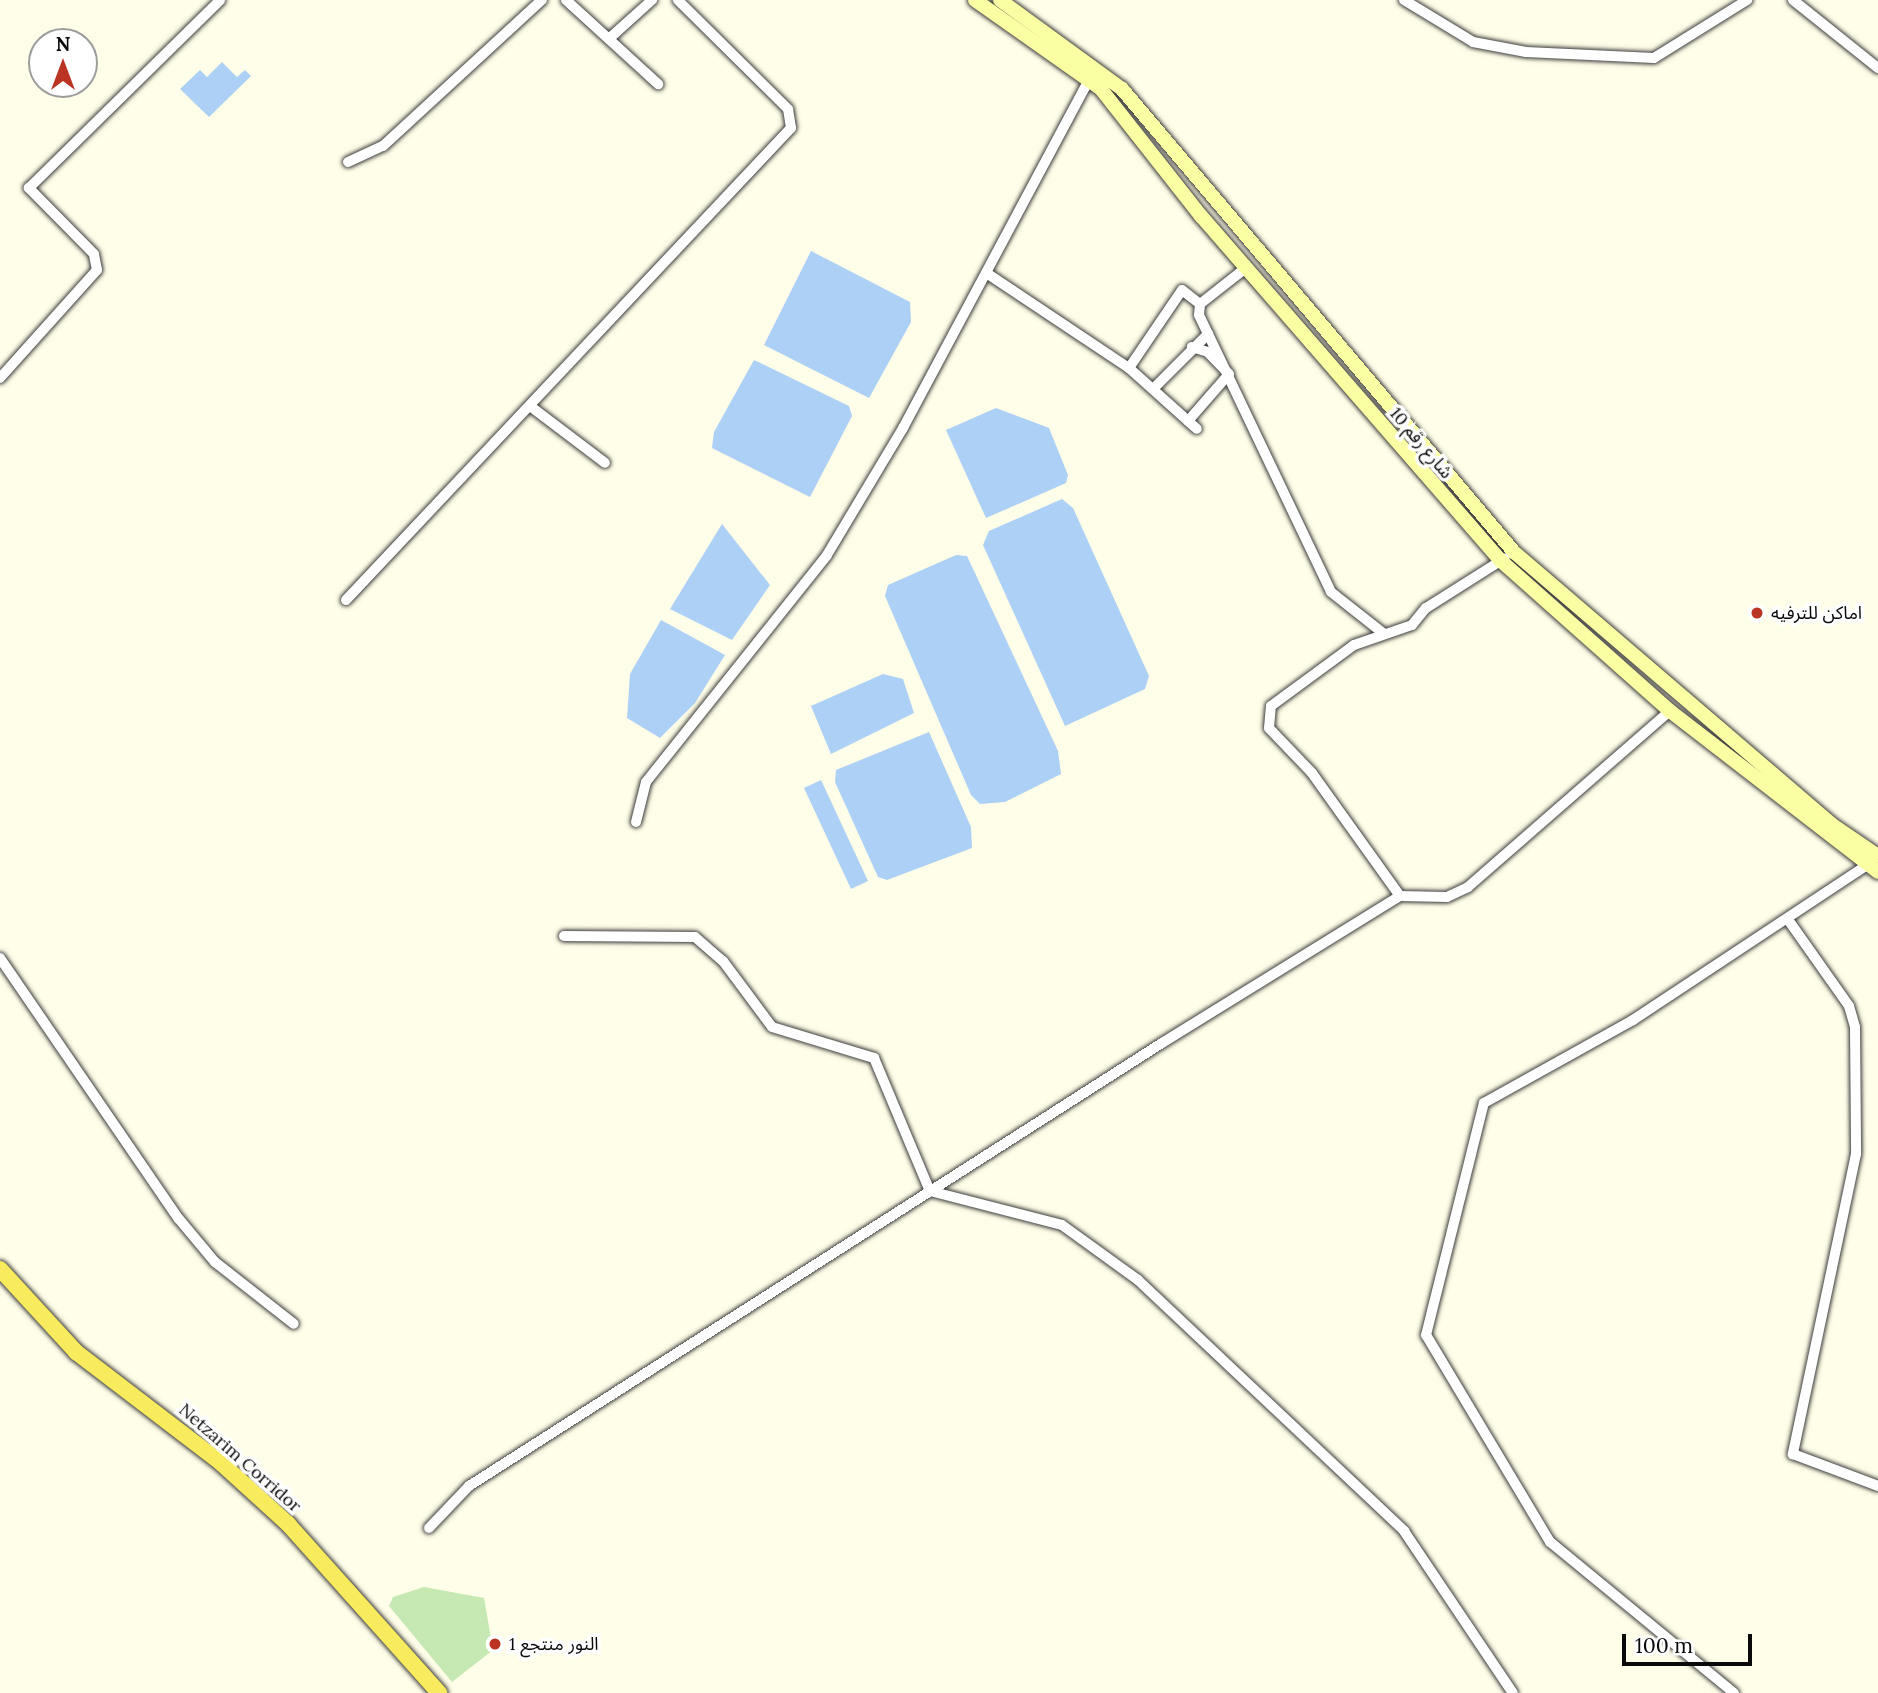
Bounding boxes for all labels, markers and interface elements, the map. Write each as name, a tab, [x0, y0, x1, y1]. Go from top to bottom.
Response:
north arrow	[28, 28, 98, 98]
text: N	[56, 32, 70, 56]
street label: شارع رقم 10	[1385, 403, 1457, 483]
place label: اماكن للترفيه	[1771, 602, 1862, 624]
marker: اماكن للترفيه	[1749, 605, 1765, 621]
street label: Netzarim Corridor	[174, 1399, 306, 1517]
scale bar	[1626, 1620, 1756, 1664]
text: 100 m	[1635, 1632, 1693, 1659]
place label: 1 النور منتجع	[509, 1633, 599, 1655]
marker: 1 النور منتجع	[487, 1636, 503, 1652]

